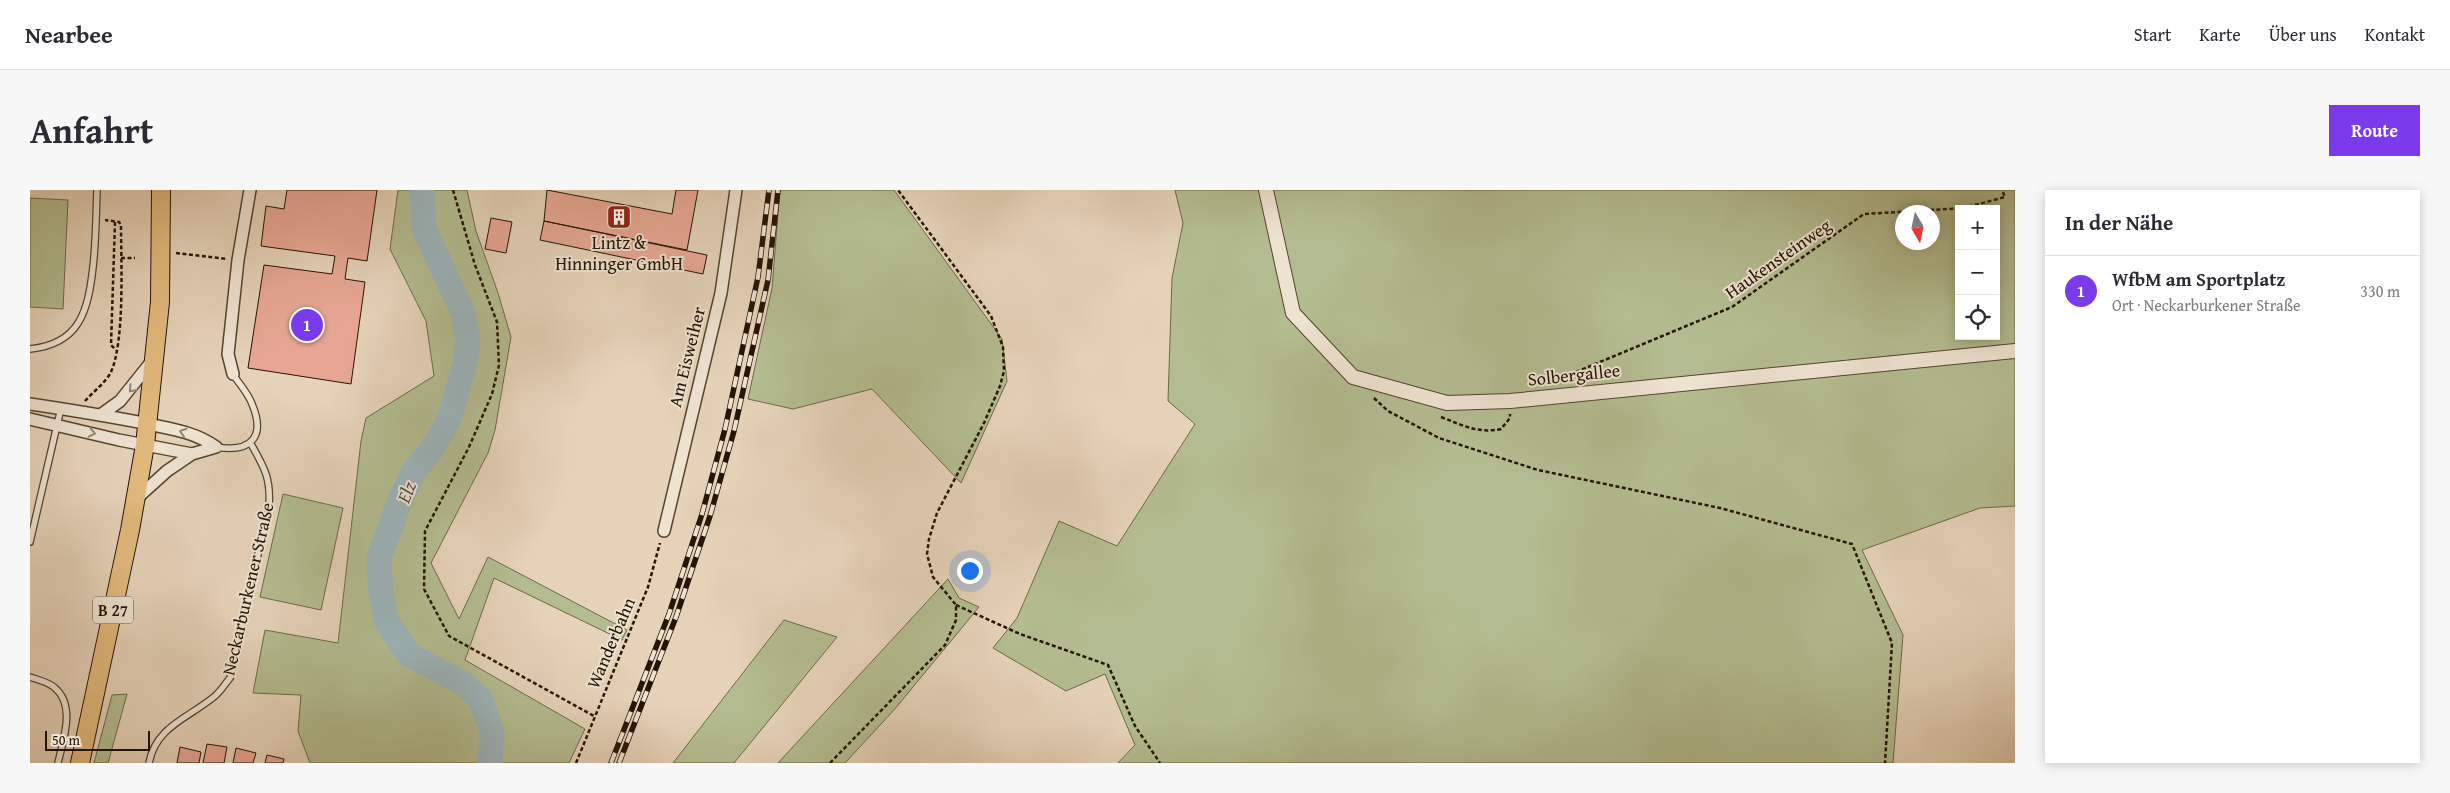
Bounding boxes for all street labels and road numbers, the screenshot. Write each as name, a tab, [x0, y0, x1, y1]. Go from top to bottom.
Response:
street label: Haukensteinweg	[1719, 212, 1836, 305]
street label: Am Eisweiher	[661, 303, 712, 410]
street label: Solbergallee	[1526, 356, 1621, 393]
street label: Neckarburkener Straße	[215, 500, 281, 678]
street label: Wanderbahn	[579, 593, 642, 693]
road number: B 27	[93, 596, 133, 624]

